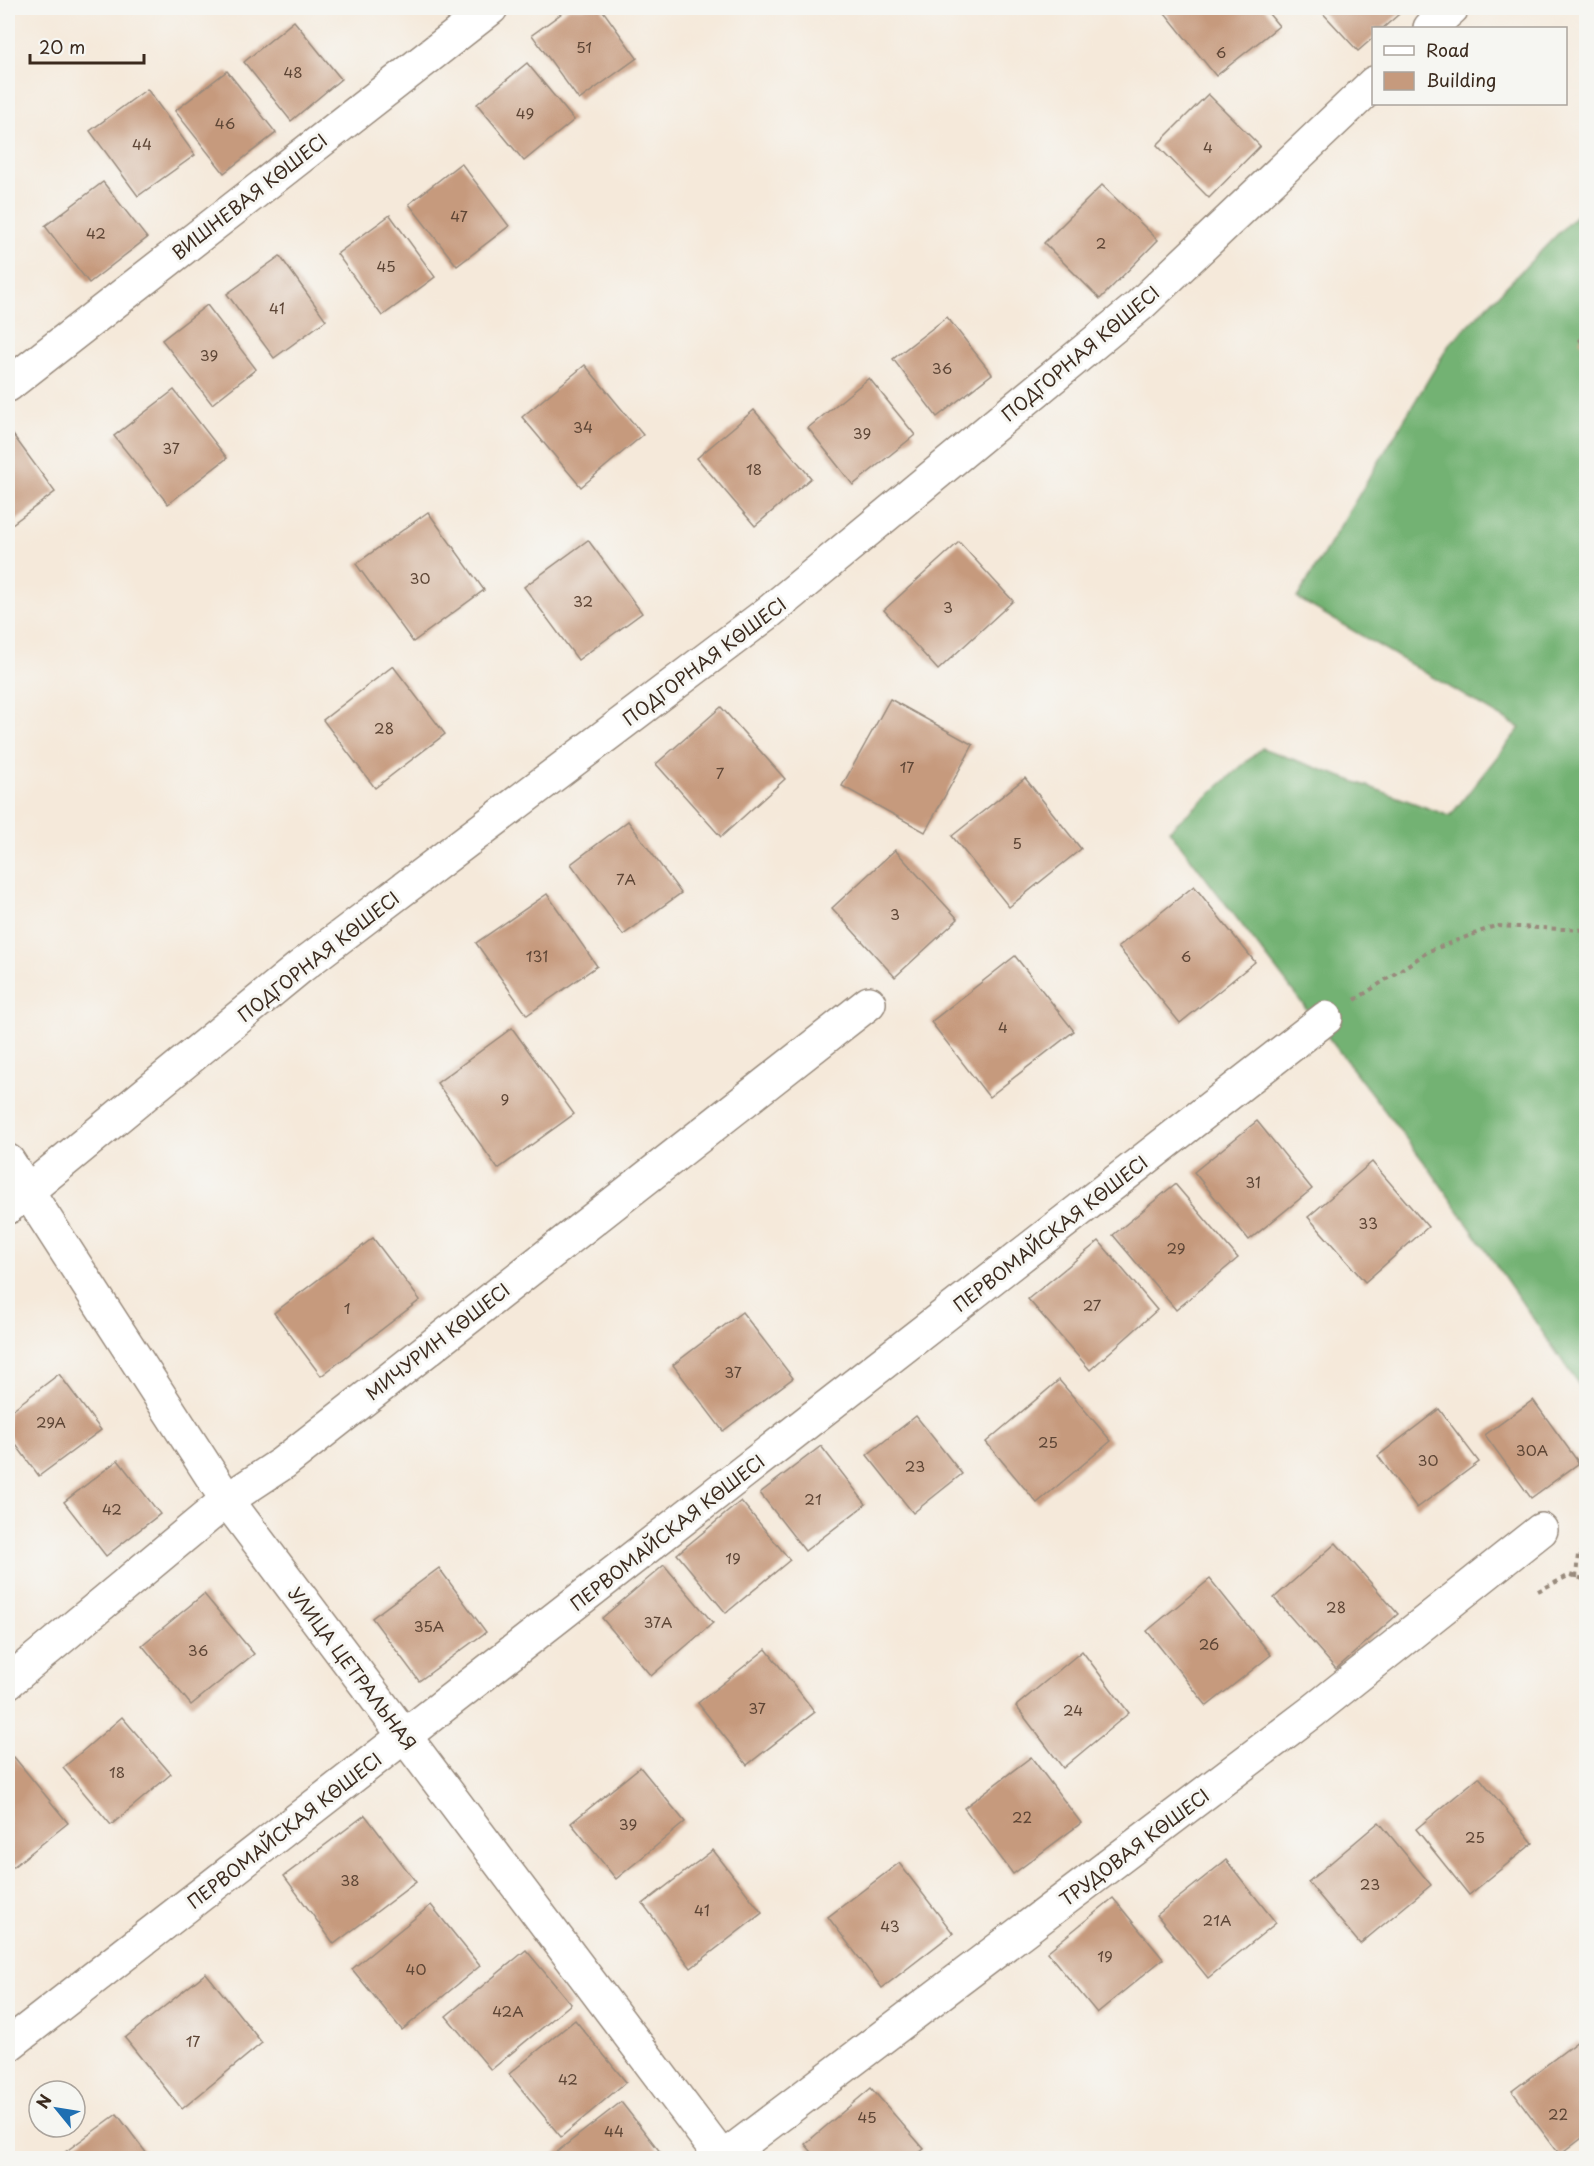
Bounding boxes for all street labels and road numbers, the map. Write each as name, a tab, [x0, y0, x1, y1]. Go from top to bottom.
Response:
street label: ВИШНЕВАЯ КӨШЕСІ	[166, 127, 332, 265]
street label: ПОДГОРНАЯ КӨШЕСІ	[995, 279, 1165, 427]
street label: ПОДГОРНАЯ КӨШЕСІ	[617, 591, 791, 731]
street label: ПОДГОРНАЯ КӨШЕСІ	[232, 884, 404, 1028]
street label: ПЕРВОМАЙСКАЯ КӨШЕСІ	[947, 1149, 1153, 1317]
street label: МИЧУРИН КӨШЕСІ	[359, 1276, 515, 1406]
street label: ПЕРВОМАЙСКАЯ КӨШЕСІ	[564, 1448, 770, 1616]
street label: УЛИЦА ЦЕТРАЛЬНАЯ	[283, 1581, 423, 1755]
street label: ПЕРВОМАЙСКАЯ КӨШЕСІ	[181, 1746, 387, 1914]
street label: ТРУДОВАЯ КӨШЕСІ	[1054, 1782, 1214, 1912]

